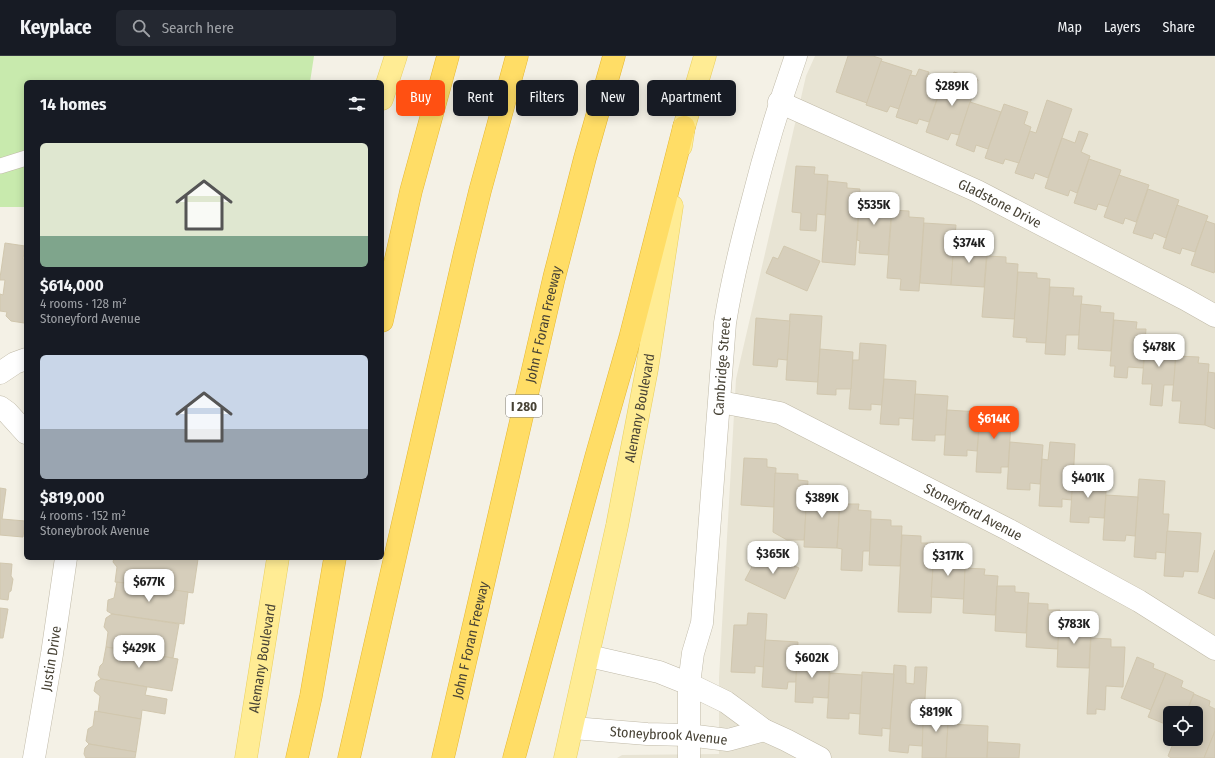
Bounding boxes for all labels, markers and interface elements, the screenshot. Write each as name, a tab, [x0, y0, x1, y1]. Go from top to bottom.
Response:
search box	[116, 10, 396, 46]
text: Keyplace	[20, 16, 92, 39]
icon: search	[130, 17, 152, 39]
text: Search here	[162, 19, 234, 37]
text: Map	[1058, 19, 1082, 36]
text: Layers	[1104, 19, 1140, 36]
text: Share	[1162, 19, 1195, 36]
pin: $289K	[924, 73, 980, 107]
text: $289K	[935, 78, 969, 93]
chip: Buy	[396, 80, 445, 116]
chip: Rent	[453, 80, 508, 116]
chip: Filters	[516, 80, 578, 116]
chip: New	[586, 80, 639, 116]
chip: Apartment	[647, 80, 736, 116]
icon: filters	[346, 93, 368, 115]
text: 14 homes	[40, 94, 107, 115]
icon: home	[168, 169, 240, 241]
street label: Gladstone Drive	[956, 175, 1044, 232]
pin: $535K	[846, 192, 902, 226]
text: $535K	[858, 197, 890, 212]
pin: $374K	[941, 230, 997, 264]
text: $374K	[953, 235, 985, 250]
street label: John F Foran Freeway	[521, 263, 565, 385]
text: $614,000	[40, 275, 104, 296]
text: 4 rooms · 128 m²	[40, 296, 127, 311]
text: Stoneyford Avenue	[40, 311, 140, 326]
street label: Cambridge Street	[709, 315, 734, 416]
pin: $478K	[1131, 334, 1187, 368]
text: $478K	[1143, 339, 1175, 354]
street label: Alemany Boulevard	[621, 352, 658, 464]
icon: home	[168, 381, 240, 453]
road number: I 280	[506, 395, 542, 417]
pin: $614K	[966, 406, 1022, 440]
text: $614K	[978, 411, 1010, 426]
pin: $401K	[1060, 465, 1116, 499]
text: $401K	[1071, 470, 1105, 485]
street label: Stoneyford Avenue	[921, 480, 1025, 544]
pin: $389K	[794, 485, 850, 519]
text: $819,000	[40, 487, 104, 508]
text: $389K	[805, 490, 839, 505]
text: 4 rooms · 152 m²	[40, 508, 126, 523]
text: Stoneybrook Avenue	[40, 523, 149, 538]
pin: $365K	[745, 541, 801, 575]
pin: $317K	[920, 543, 976, 577]
text: $365K	[756, 546, 790, 561]
text: $317K	[933, 548, 963, 563]
pin: $677K	[121, 569, 177, 603]
text: $677K	[133, 574, 165, 589]
street label: John F Foran Freeway	[448, 579, 492, 700]
street label: Alemany Boulevard	[245, 602, 279, 714]
pin: $783K	[1046, 611, 1102, 645]
text: $783K	[1058, 616, 1090, 631]
street label: Justin Drive	[37, 625, 65, 692]
pin: $429K	[111, 635, 167, 669]
text: $429K	[122, 640, 156, 655]
pin: $602K	[784, 645, 840, 679]
text: $602K	[795, 650, 829, 665]
pin: $819K	[908, 699, 964, 733]
text: $819K	[920, 704, 952, 719]
map controls	[1163, 706, 1203, 746]
button: locate	[1163, 706, 1203, 746]
street label: Stoneybrook Avenue	[609, 723, 729, 748]

